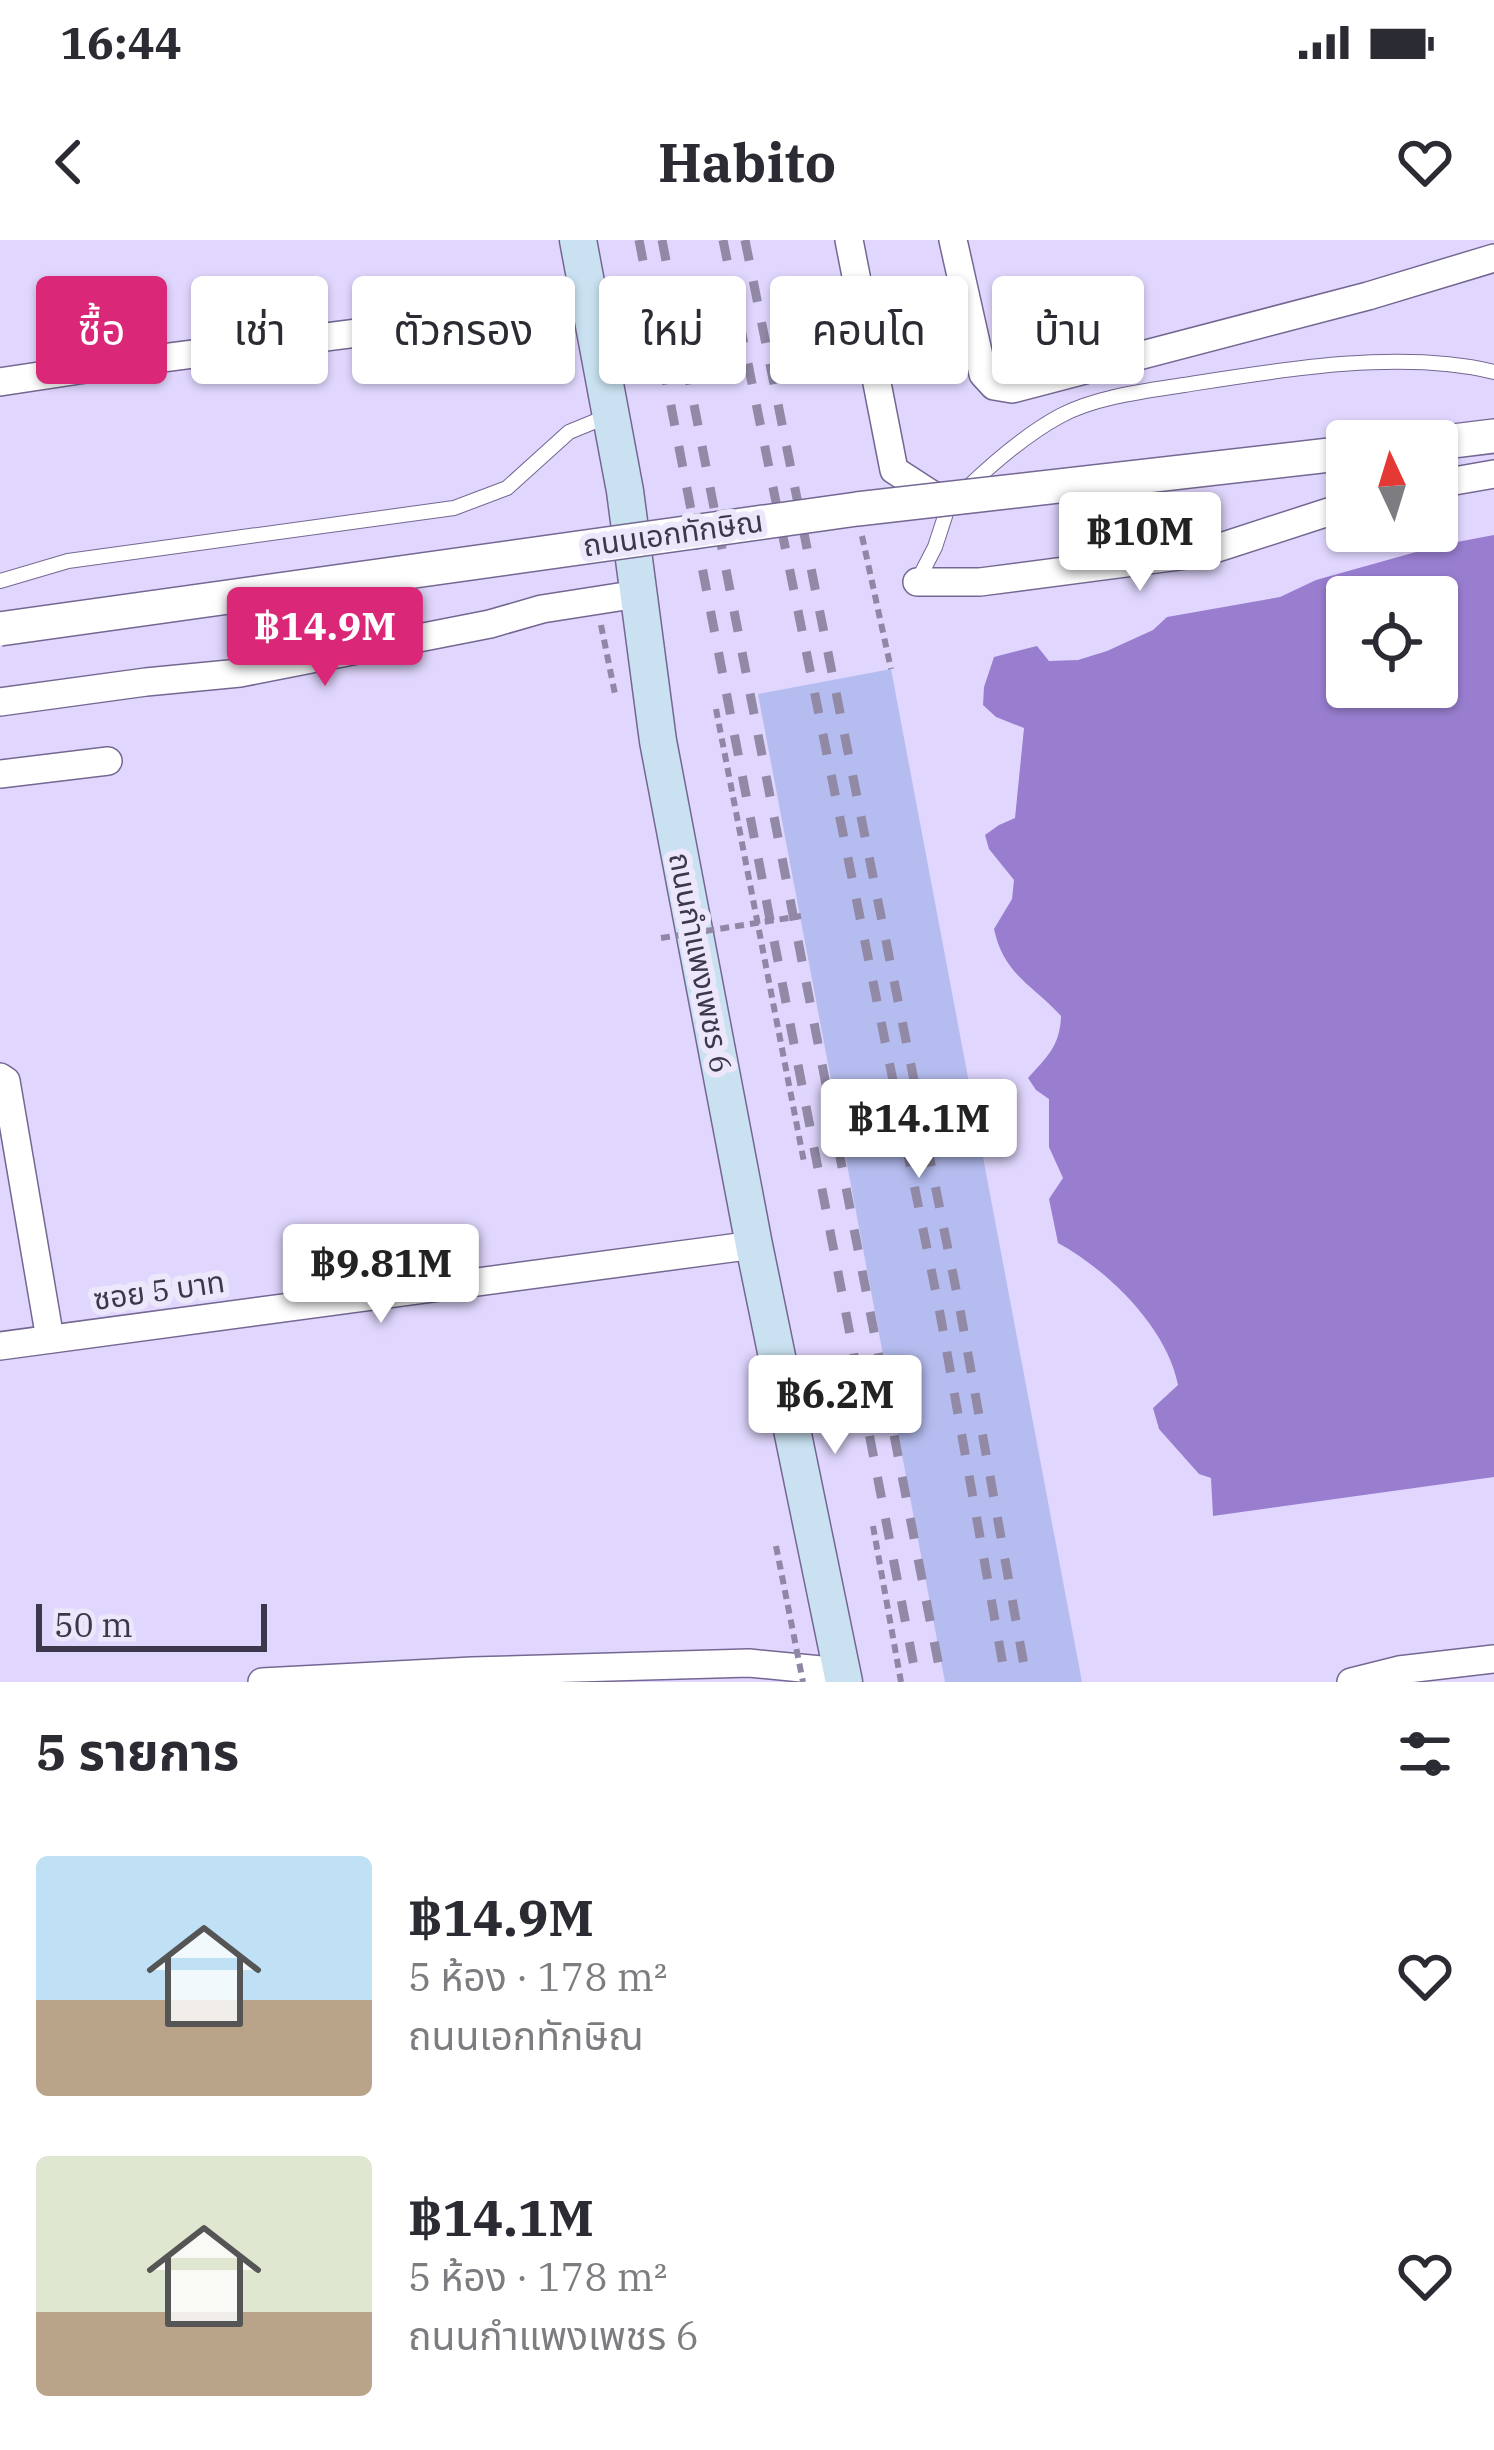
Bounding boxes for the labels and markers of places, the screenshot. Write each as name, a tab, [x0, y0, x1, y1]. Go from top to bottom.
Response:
pin: ฿10M	[1069, 492, 1211, 594]
pin: ฿14.9M	[227, 587, 423, 689]
pin: ฿14.1M	[821, 1079, 1017, 1181]
pin: ฿9.81M	[283, 1224, 479, 1326]
pin: ฿6.2M	[751, 1355, 919, 1457]

